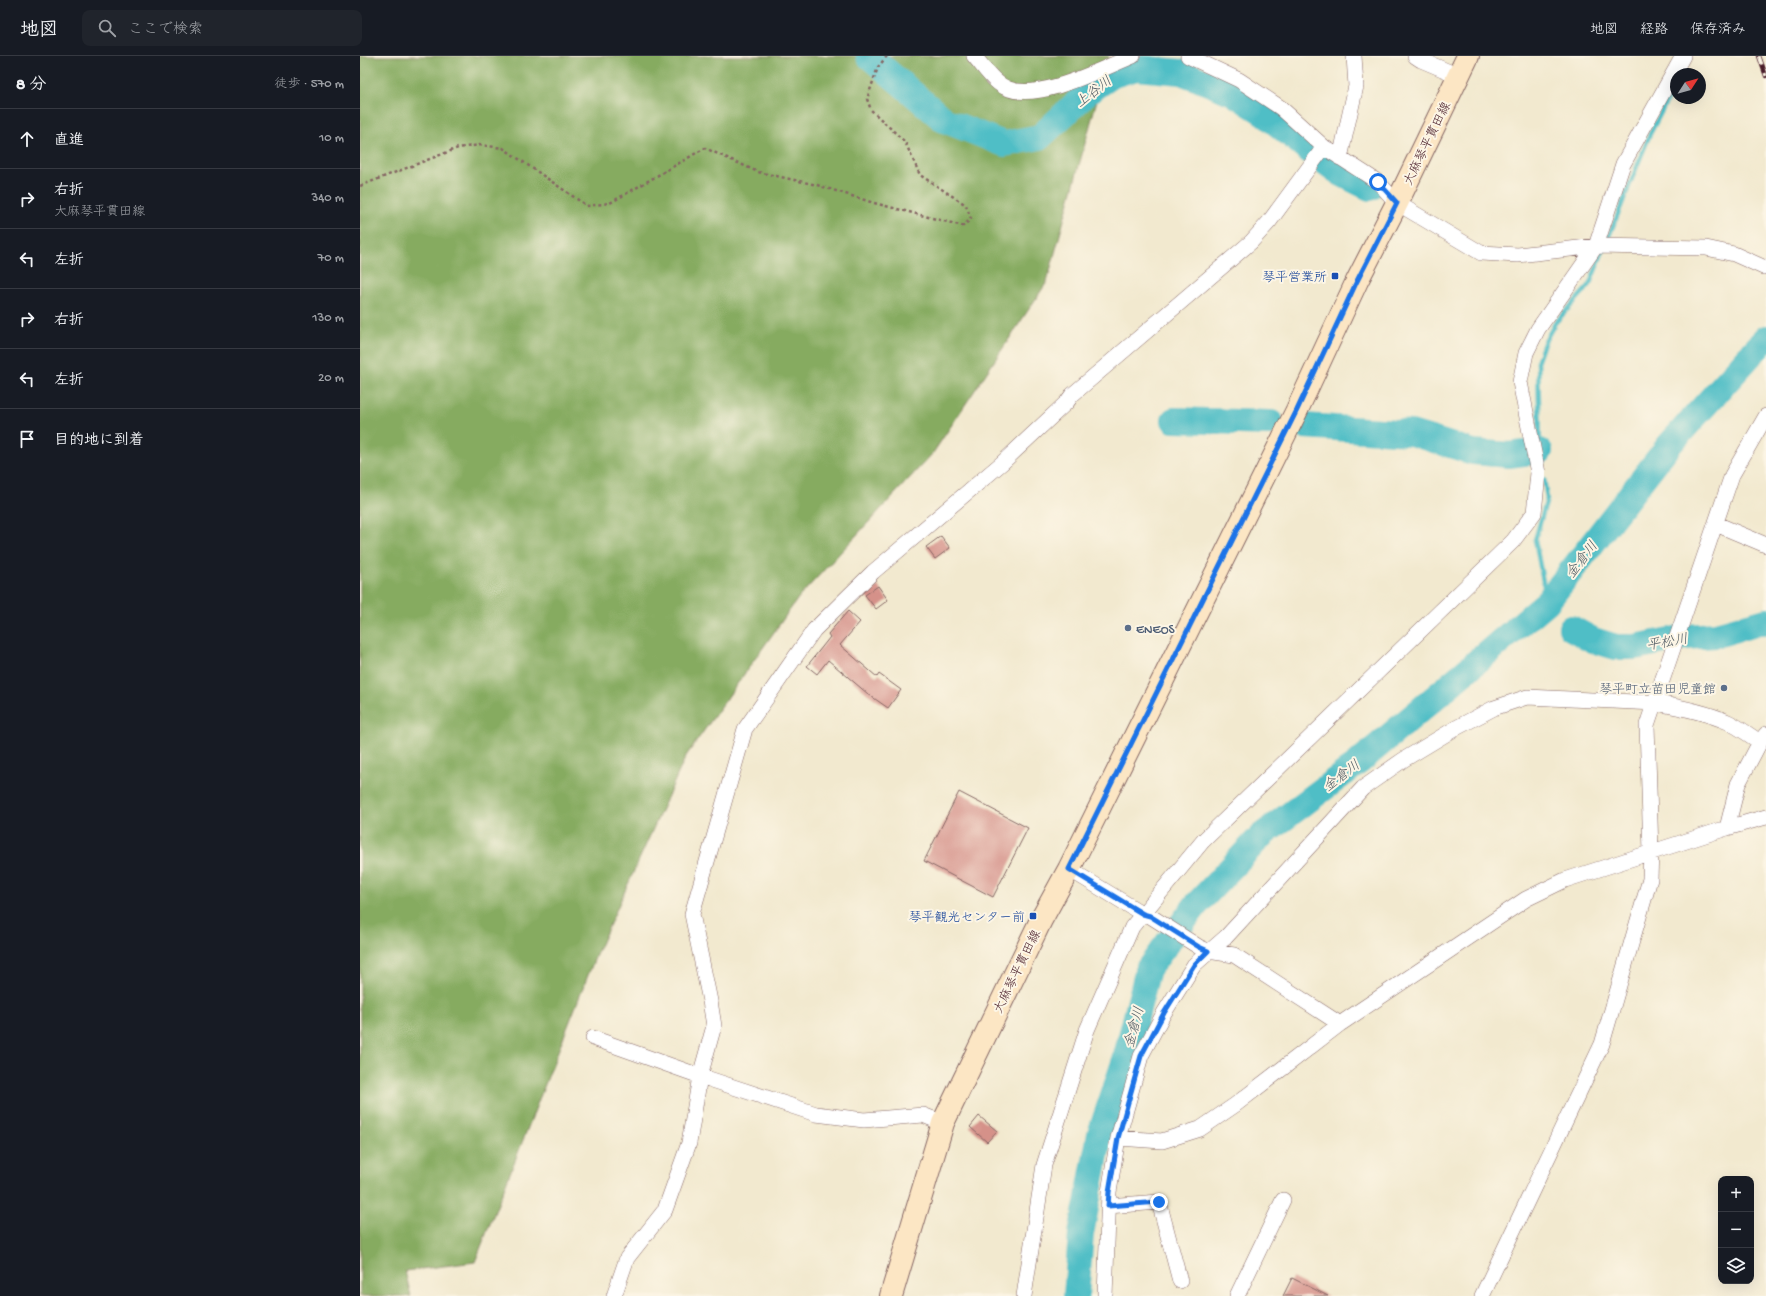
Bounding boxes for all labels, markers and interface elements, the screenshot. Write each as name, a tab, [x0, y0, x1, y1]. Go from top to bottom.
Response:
search box	[82, 10, 362, 46]
icon: search	[96, 17, 118, 39]
text: 地図	[20, 20, 58, 43]
text: ここで検索	[128, 21, 203, 39]
text: 地図	[1590, 22, 1618, 39]
text: 経路	[1640, 22, 1668, 39]
text: 保存済み	[1690, 22, 1746, 39]
north arrow	[1670, 68, 1706, 104]
water label: 上谷川	[1073, 73, 1116, 113]
text: 8 分	[16, 76, 46, 96]
text: 徒歩 · 570 m	[274, 77, 344, 92]
street label: 大麻琴平貫田線	[1401, 99, 1455, 188]
icon: ahead	[16, 128, 38, 150]
text: 10 m	[319, 131, 344, 146]
text: 直進	[54, 132, 84, 150]
route start	[1369, 173, 1387, 191]
text: 右折	[54, 182, 84, 200]
icon: right	[16, 188, 38, 210]
text: 340 m	[311, 191, 344, 206]
text: 大麻琴平貫田線	[54, 205, 145, 220]
icon: left	[16, 248, 38, 270]
text: 70 m	[318, 251, 344, 266]
text: 左折	[54, 252, 84, 270]
place label: 琴平営業所	[1262, 270, 1327, 286]
marker: 琴平営業所	[1330, 271, 1340, 281]
icon: right	[16, 308, 38, 330]
text: 130 m	[312, 311, 344, 326]
text: 右折	[54, 312, 84, 330]
icon: left	[16, 368, 38, 390]
text: 20 m	[318, 371, 344, 386]
text: 左折	[54, 372, 84, 390]
icon: arrive	[16, 428, 38, 450]
text: 目的地に到着	[54, 432, 144, 450]
water label: 金倉川	[1563, 538, 1603, 582]
marker: ENEOS	[1123, 623, 1133, 633]
place label: ENEOS	[1136, 623, 1176, 638]
water label: 平松川	[1645, 631, 1690, 655]
place label: 琴平町立苗田児童館	[1599, 682, 1716, 698]
marker: 琴平町立苗田児童館	[1719, 683, 1729, 693]
water label: 金倉川	[1320, 757, 1364, 796]
place label: 琴平観光センター前	[909, 910, 1025, 926]
marker: 琴平観光センター前	[1028, 911, 1038, 921]
street label: 大麻琴平貫田線	[991, 927, 1045, 1016]
water label: 金倉川	[1121, 1005, 1149, 1050]
map controls	[1718, 1176, 1754, 1284]
button: +	[1718, 1176, 1754, 1212]
route end	[1150, 1193, 1168, 1211]
button: −	[1718, 1212, 1754, 1248]
button: layers	[1718, 1248, 1754, 1284]

